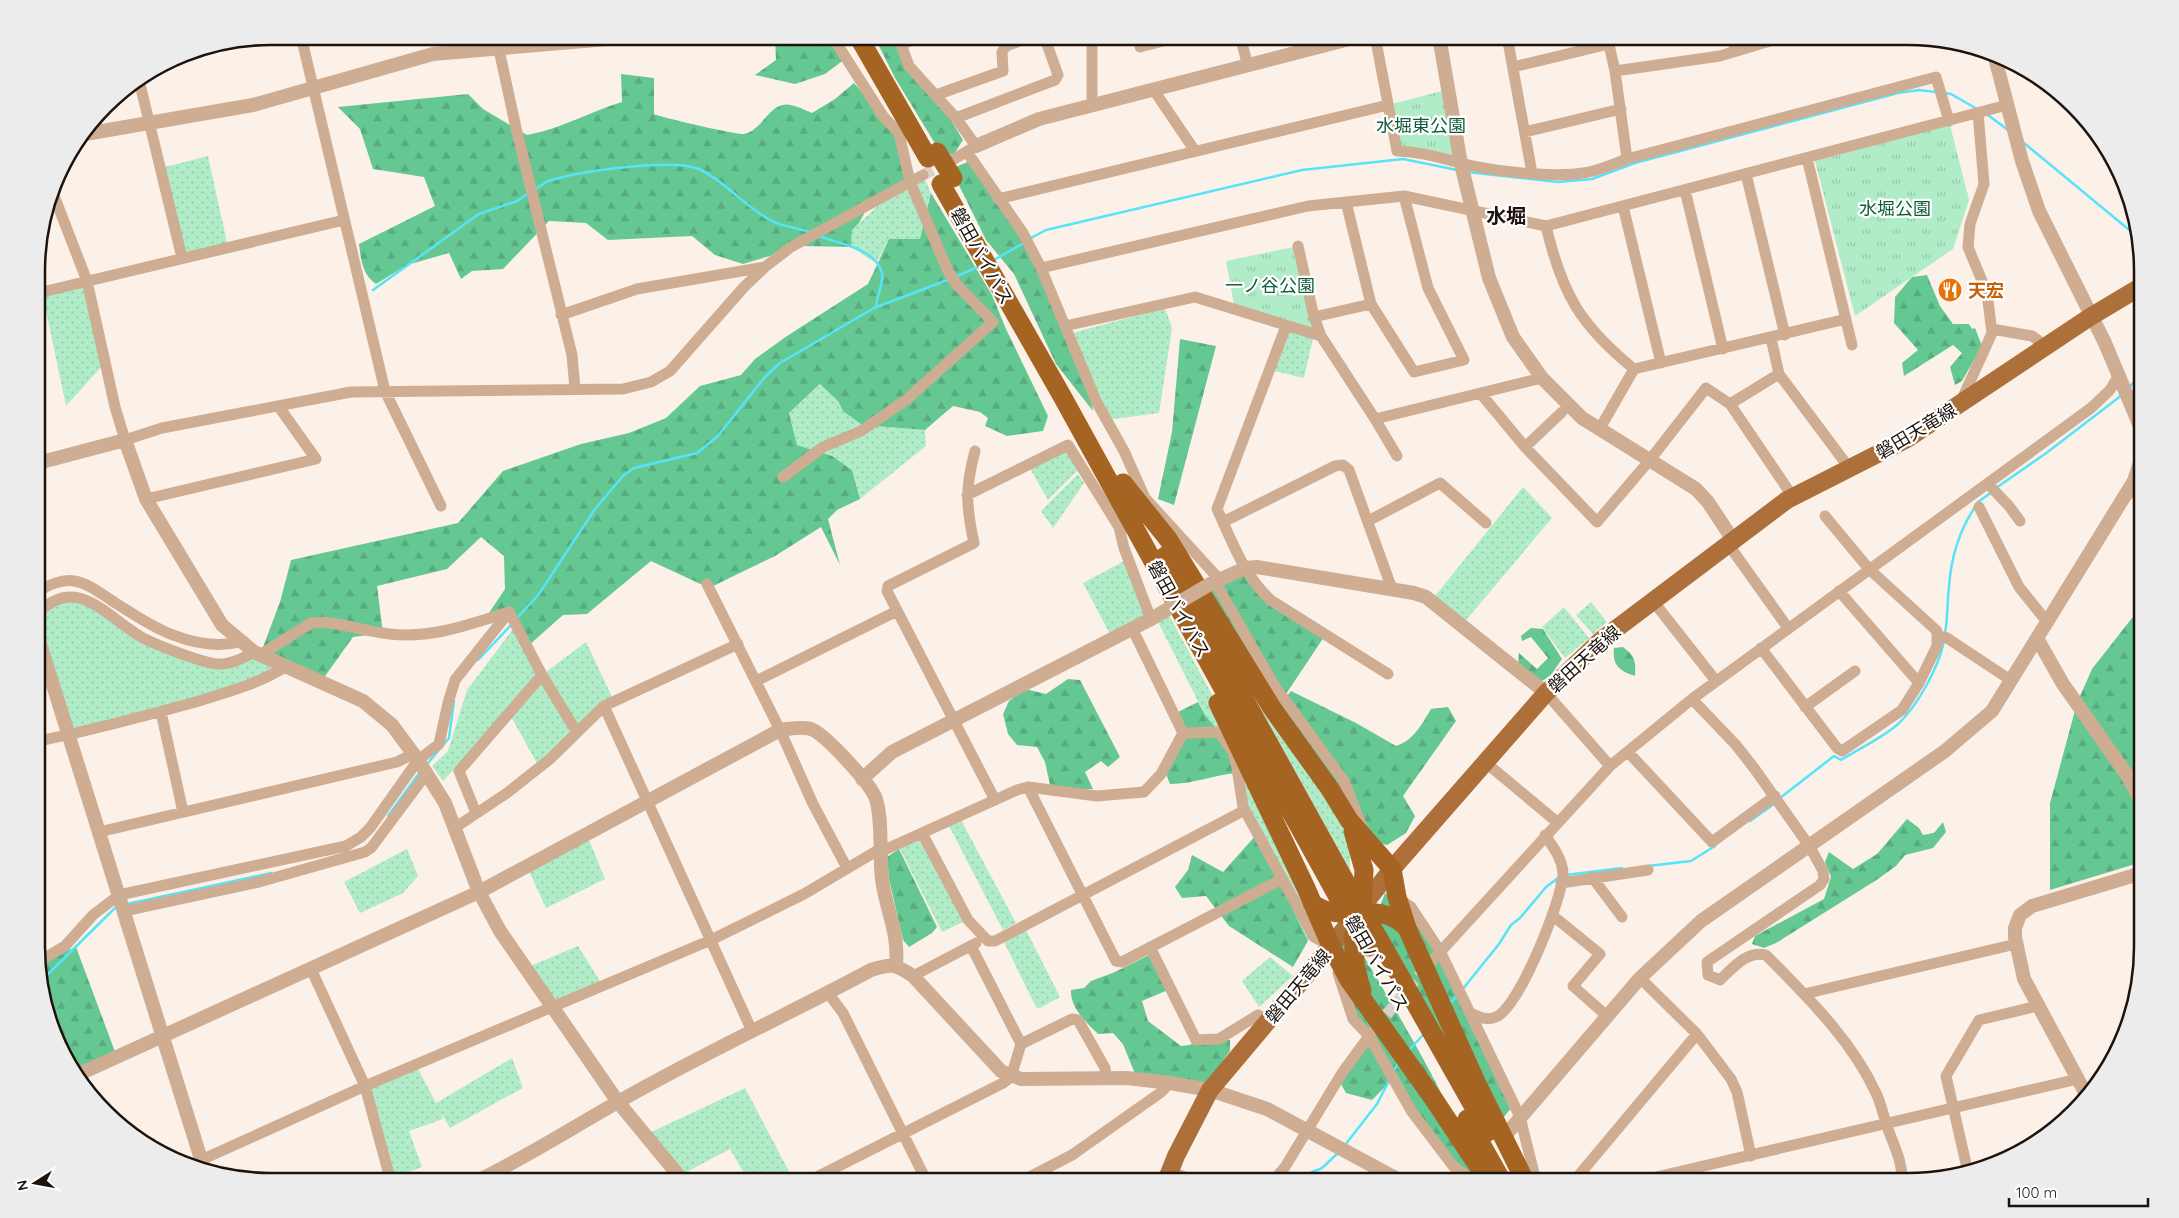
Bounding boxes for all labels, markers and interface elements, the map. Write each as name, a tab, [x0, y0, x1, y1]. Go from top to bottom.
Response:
park label: 水堀東公園	[1376, 114, 1466, 137]
park label: 水堀公園	[1859, 197, 1931, 220]
street label: 磐田バイパス	[946, 203, 1018, 309]
district label: 水堀	[1486, 203, 1526, 228]
park label: 一ノ谷公園	[1225, 274, 1315, 297]
restaurant icon: 天宏	[1937, 277, 1963, 303]
place label: 天宏	[1968, 279, 2004, 302]
street label: 磐田天竜線	[1872, 398, 1960, 464]
street label: 磐田バイパス	[1143, 556, 1215, 662]
street label: 磐田天竜線	[1543, 620, 1625, 698]
street label: 磐田バイパス	[1340, 911, 1414, 1015]
street label: 磐田天竜線	[1260, 944, 1336, 1028]
north arrow	[10, 1158, 60, 1208]
scale bar	[2009, 1176, 2148, 1208]
text: N	[12, 1179, 32, 1192]
text: 100 m	[2016, 1183, 2057, 1202]

